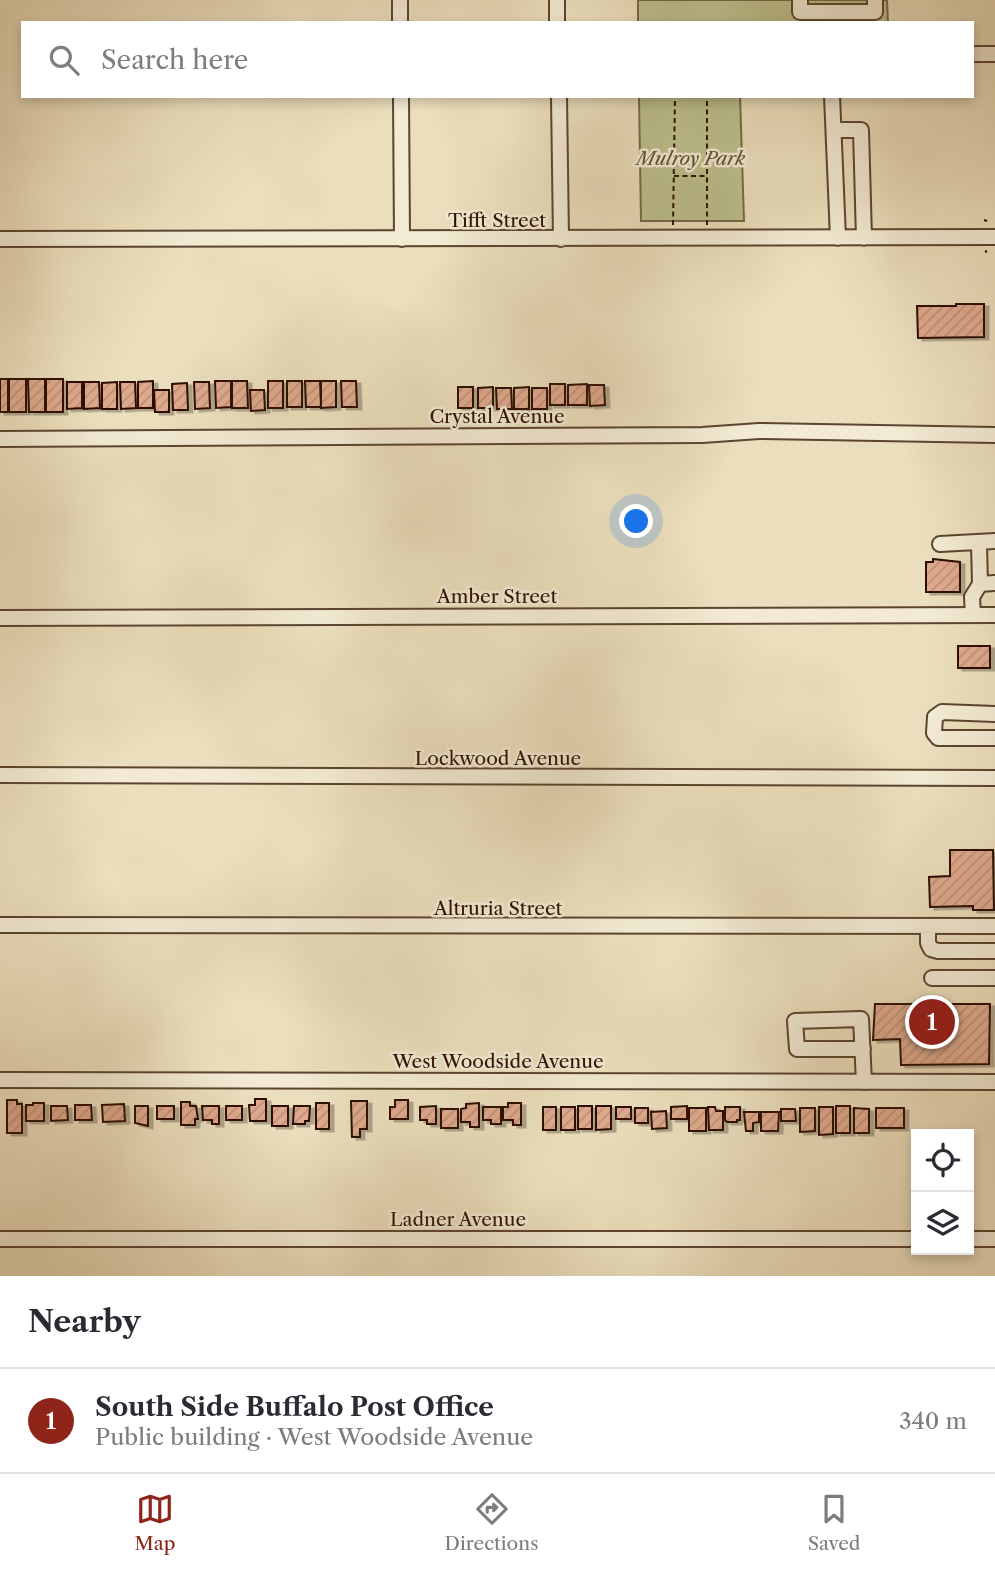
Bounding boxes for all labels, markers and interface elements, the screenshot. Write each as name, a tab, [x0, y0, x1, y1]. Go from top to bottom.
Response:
search box	[21, 21, 974, 98]
icon: search	[45, 41, 83, 79]
text: Search here	[101, 44, 248, 76]
park label: Mulroy Park	[635, 147, 746, 170]
street label: Tifft Street	[448, 209, 546, 232]
street label: Crystal Avenue	[429, 405, 565, 428]
your location	[619, 504, 653, 538]
street label: Amber Street	[436, 585, 557, 608]
street label: Lockwood Avenue	[415, 747, 581, 770]
street label: Altruria Street	[433, 897, 563, 920]
pin: 1	[909, 996, 955, 1048]
street label: West Woodside Avenue	[391, 1050, 604, 1073]
map controls	[911, 1129, 974, 1255]
button: locate	[911, 1129, 974, 1192]
button: layers	[911, 1192, 974, 1255]
street label: Ladner Avenue	[390, 1208, 526, 1231]
text: Nearby	[28, 1303, 141, 1340]
text: South Side Buffalo Post Office	[95, 1391, 494, 1423]
text: 1	[46, 1407, 56, 1435]
text: 340 m	[899, 1407, 967, 1435]
text: Public building · West Woodside Avenue	[95, 1423, 533, 1451]
tab: Map	[135, 1490, 175, 1555]
tab: Directions	[445, 1490, 538, 1555]
tab: Saved	[808, 1490, 860, 1555]

